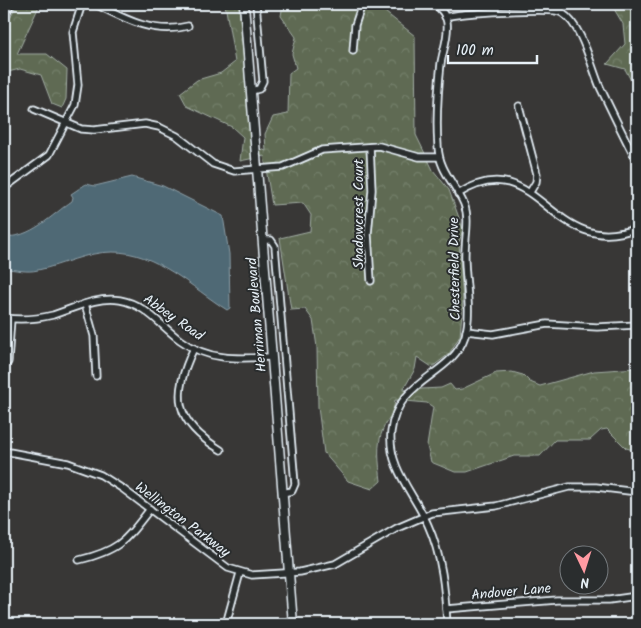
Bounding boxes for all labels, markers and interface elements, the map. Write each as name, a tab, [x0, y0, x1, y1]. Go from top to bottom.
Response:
scale bar	[448, 32, 537, 64]
text: 100 m	[456, 39, 494, 63]
street label: Shadowcrest Court	[348, 158, 370, 269]
street label: Chesterfield Drive	[443, 216, 467, 321]
street label: Herriman Boulevard	[241, 256, 273, 373]
street label: Abbey Road	[139, 289, 209, 347]
street label: Wellington Parkway	[130, 477, 235, 563]
north arrow	[558, 546, 608, 596]
text: N	[580, 571, 590, 593]
street label: Andover Lane	[470, 578, 552, 606]

